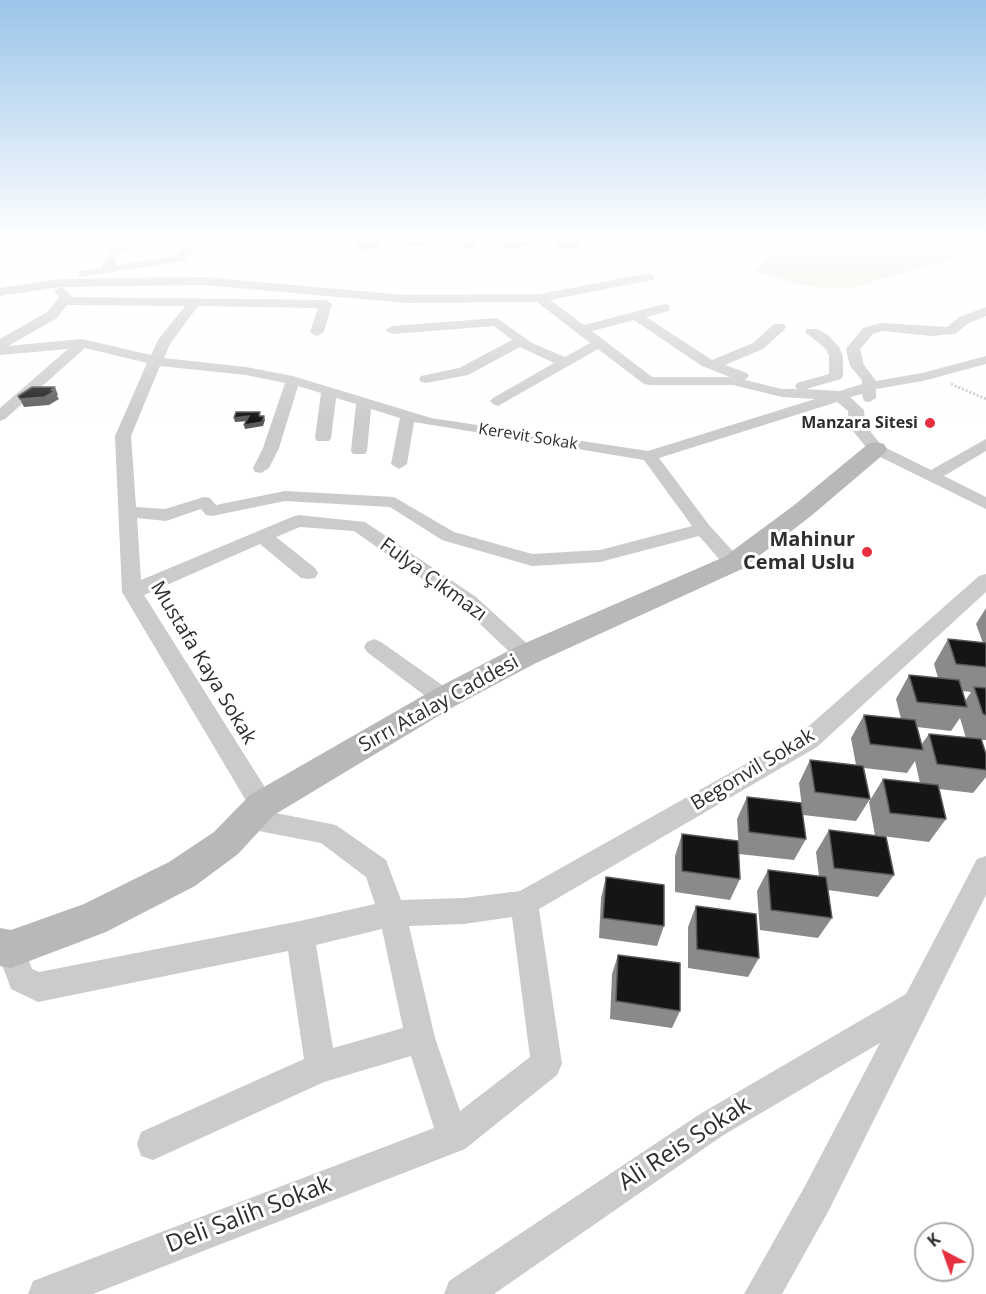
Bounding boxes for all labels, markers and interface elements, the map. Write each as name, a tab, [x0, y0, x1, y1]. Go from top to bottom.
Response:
place label: Manzara Sitesi	[801, 413, 918, 433]
marker: Manzara Sitesi	[923, 416, 937, 430]
street label: Kerevit Sokak	[477, 420, 579, 454]
place label: Mahinur Cemal Uslu	[743, 528, 855, 575]
street label: Fulya Çıkmazı	[375, 533, 491, 627]
marker: Mahinur Cemal Uslu	[860, 545, 874, 559]
street label: Mustafa Kaya Sokak	[145, 577, 261, 749]
street label: Sırrı Atalay Caddesi	[355, 650, 523, 758]
street label: Begonvil Sokak	[687, 724, 819, 816]
street label: Ali Reis Sokak	[614, 1091, 756, 1197]
street label: Deli Salih Sokak	[162, 1170, 336, 1260]
north arrow	[914, 1222, 974, 1282]
text: K	[922, 1228, 945, 1252]

